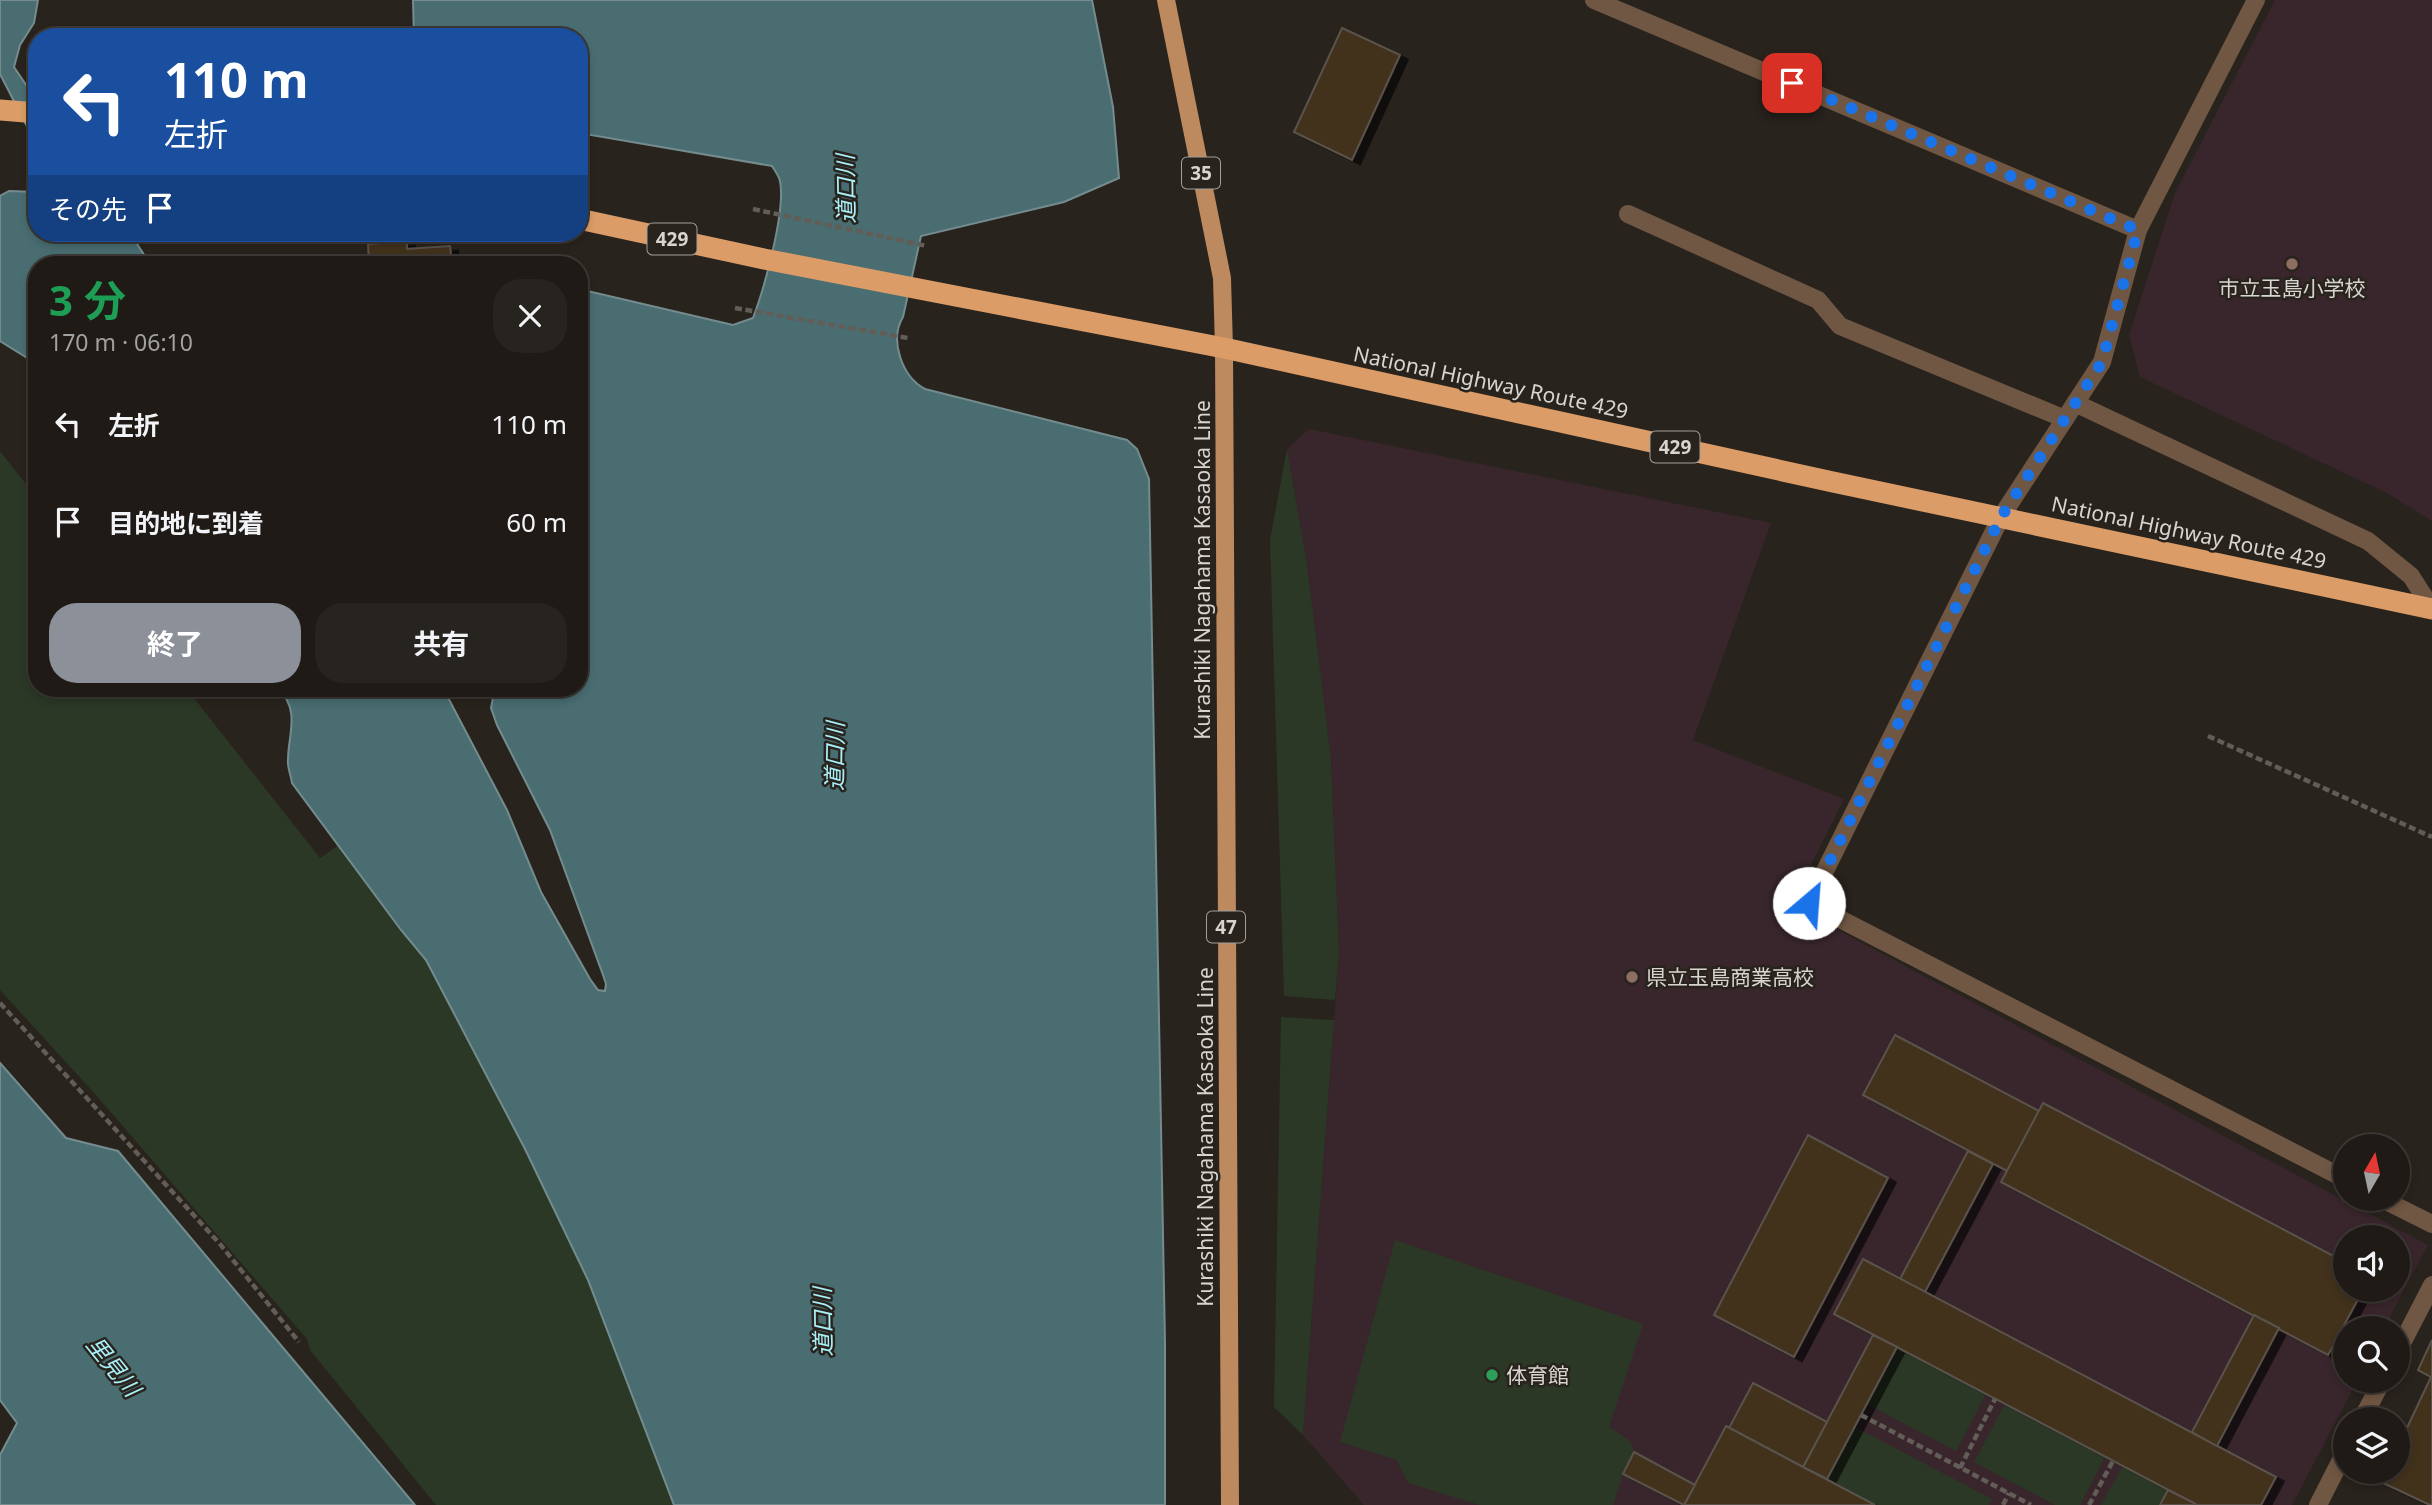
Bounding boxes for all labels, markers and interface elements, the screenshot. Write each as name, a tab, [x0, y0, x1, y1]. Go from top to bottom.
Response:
text: 110 m	[164, 46, 309, 112]
pin	[1762, 53, 1822, 113]
icon: left	[49, 56, 140, 147]
icon: arrive	[1773, 64, 1811, 102]
text: 左折	[164, 112, 228, 155]
water label: 道口川	[828, 151, 862, 224]
road number: 35	[1182, 158, 1220, 188]
icon: arrive	[141, 189, 179, 227]
text: その先	[49, 191, 127, 227]
road number: 429	[648, 224, 696, 255]
marker: 市立玉島小学校	[2284, 256, 2300, 272]
text: 3 分	[49, 271, 126, 328]
place label: 市立玉島小学校	[2219, 274, 2366, 302]
button: close	[493, 279, 567, 353]
text: 170 m · 06:10	[49, 326, 193, 358]
street label: National Highway Route 429	[1351, 339, 1631, 425]
street label: Kurashiki Nagahama Kasaoka Line	[1188, 400, 1216, 740]
icon: left	[49, 405, 87, 443]
text: 110 m	[491, 406, 567, 442]
text: 左折	[108, 407, 160, 443]
road number: 429	[1650, 432, 1700, 462]
street label: National Highway Route 429	[2049, 489, 2329, 575]
icon: arrive	[49, 503, 87, 541]
text: 60 m	[506, 504, 567, 540]
text: 目的地に到着	[108, 505, 264, 541]
button: 終了	[49, 603, 301, 683]
button: 共有	[315, 603, 567, 683]
water label: 道口川	[817, 718, 851, 791]
position arrow	[1772, 866, 1846, 940]
road number: 47	[1207, 911, 1245, 942]
place label: 県立玉島商業高校	[1646, 963, 1814, 991]
street label: Kurashiki Nagahama Kasaoka Line	[1191, 967, 1219, 1307]
marker: 県立玉島商業高校	[1624, 969, 1640, 985]
north arrow	[2333, 1134, 2410, 1211]
map controls	[2333, 1134, 2410, 1484]
button: sound	[2333, 1225, 2410, 1302]
water label: 道口川	[805, 1284, 839, 1357]
button: search	[2333, 1316, 2410, 1393]
water label: 里見川	[80, 1329, 150, 1405]
place label: 体育館	[1506, 1361, 1569, 1389]
marker: 体育館	[1484, 1367, 1500, 1383]
button: layers	[2333, 1407, 2410, 1484]

